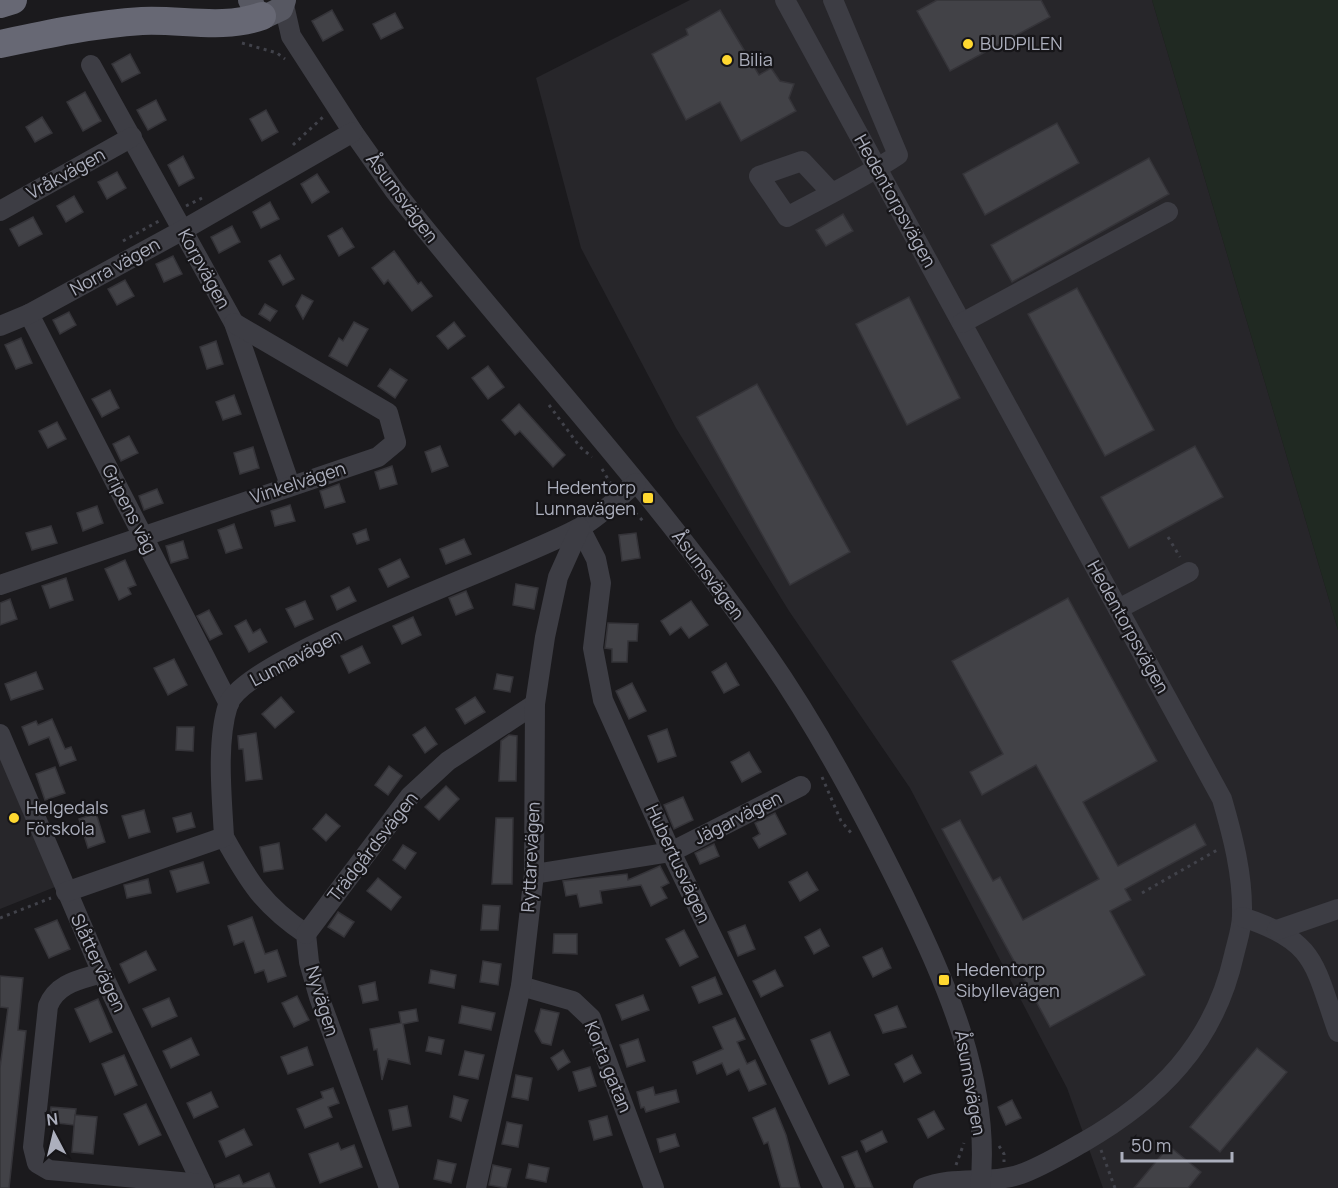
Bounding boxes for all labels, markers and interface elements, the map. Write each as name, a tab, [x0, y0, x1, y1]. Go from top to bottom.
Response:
place label: BUDPILEN	[980, 31, 1063, 55]
marker: BUDPILEN	[961, 37, 975, 51]
place label: Bilia	[739, 47, 773, 71]
marker: Bilia	[720, 53, 734, 67]
street label: Hedentorpsvägen	[849, 130, 942, 271]
street label: Vråkvägen	[22, 142, 109, 204]
street label: Åsumsvägen	[361, 148, 444, 247]
street label: Korpvägen	[173, 224, 237, 313]
street label: Norra vägen	[65, 232, 164, 301]
street label: Vinkelvägen	[247, 455, 349, 509]
street label: Gripens väg	[97, 460, 163, 557]
place label: Hedentorp Lunnavägen	[535, 475, 636, 520]
marker: Hedentorp Lunnavägen	[641, 491, 655, 505]
street label: Åsumsvägen	[667, 525, 750, 624]
street label: Hedentorpsvägen	[1082, 556, 1175, 697]
street label: Lunnavägen	[245, 623, 346, 691]
street label: Jägarvägen	[689, 785, 786, 850]
street label: Trädgårdsvägen	[322, 786, 423, 906]
place label: Helgedals Förskola	[26, 795, 109, 840]
street label: Ryttarevägen	[515, 801, 545, 913]
street label: Hubertusvägen	[641, 801, 717, 927]
marker: Helgedals Förskola	[7, 811, 21, 825]
street label: Slåttervägen	[66, 910, 132, 1016]
place label: Hedentorp Sibyllevägen	[956, 957, 1060, 1002]
street label: Nyvägen	[301, 963, 345, 1039]
marker: Hedentorp Sibyllevägen	[937, 973, 951, 987]
street label: Korta gatan	[580, 1017, 638, 1116]
street label: Åsumsvägen	[950, 1028, 992, 1137]
north arrow	[24, 1104, 84, 1164]
text: N	[45, 1107, 59, 1131]
scale bar	[1122, 1125, 1232, 1163]
text: 50 m	[1131, 1133, 1171, 1157]

